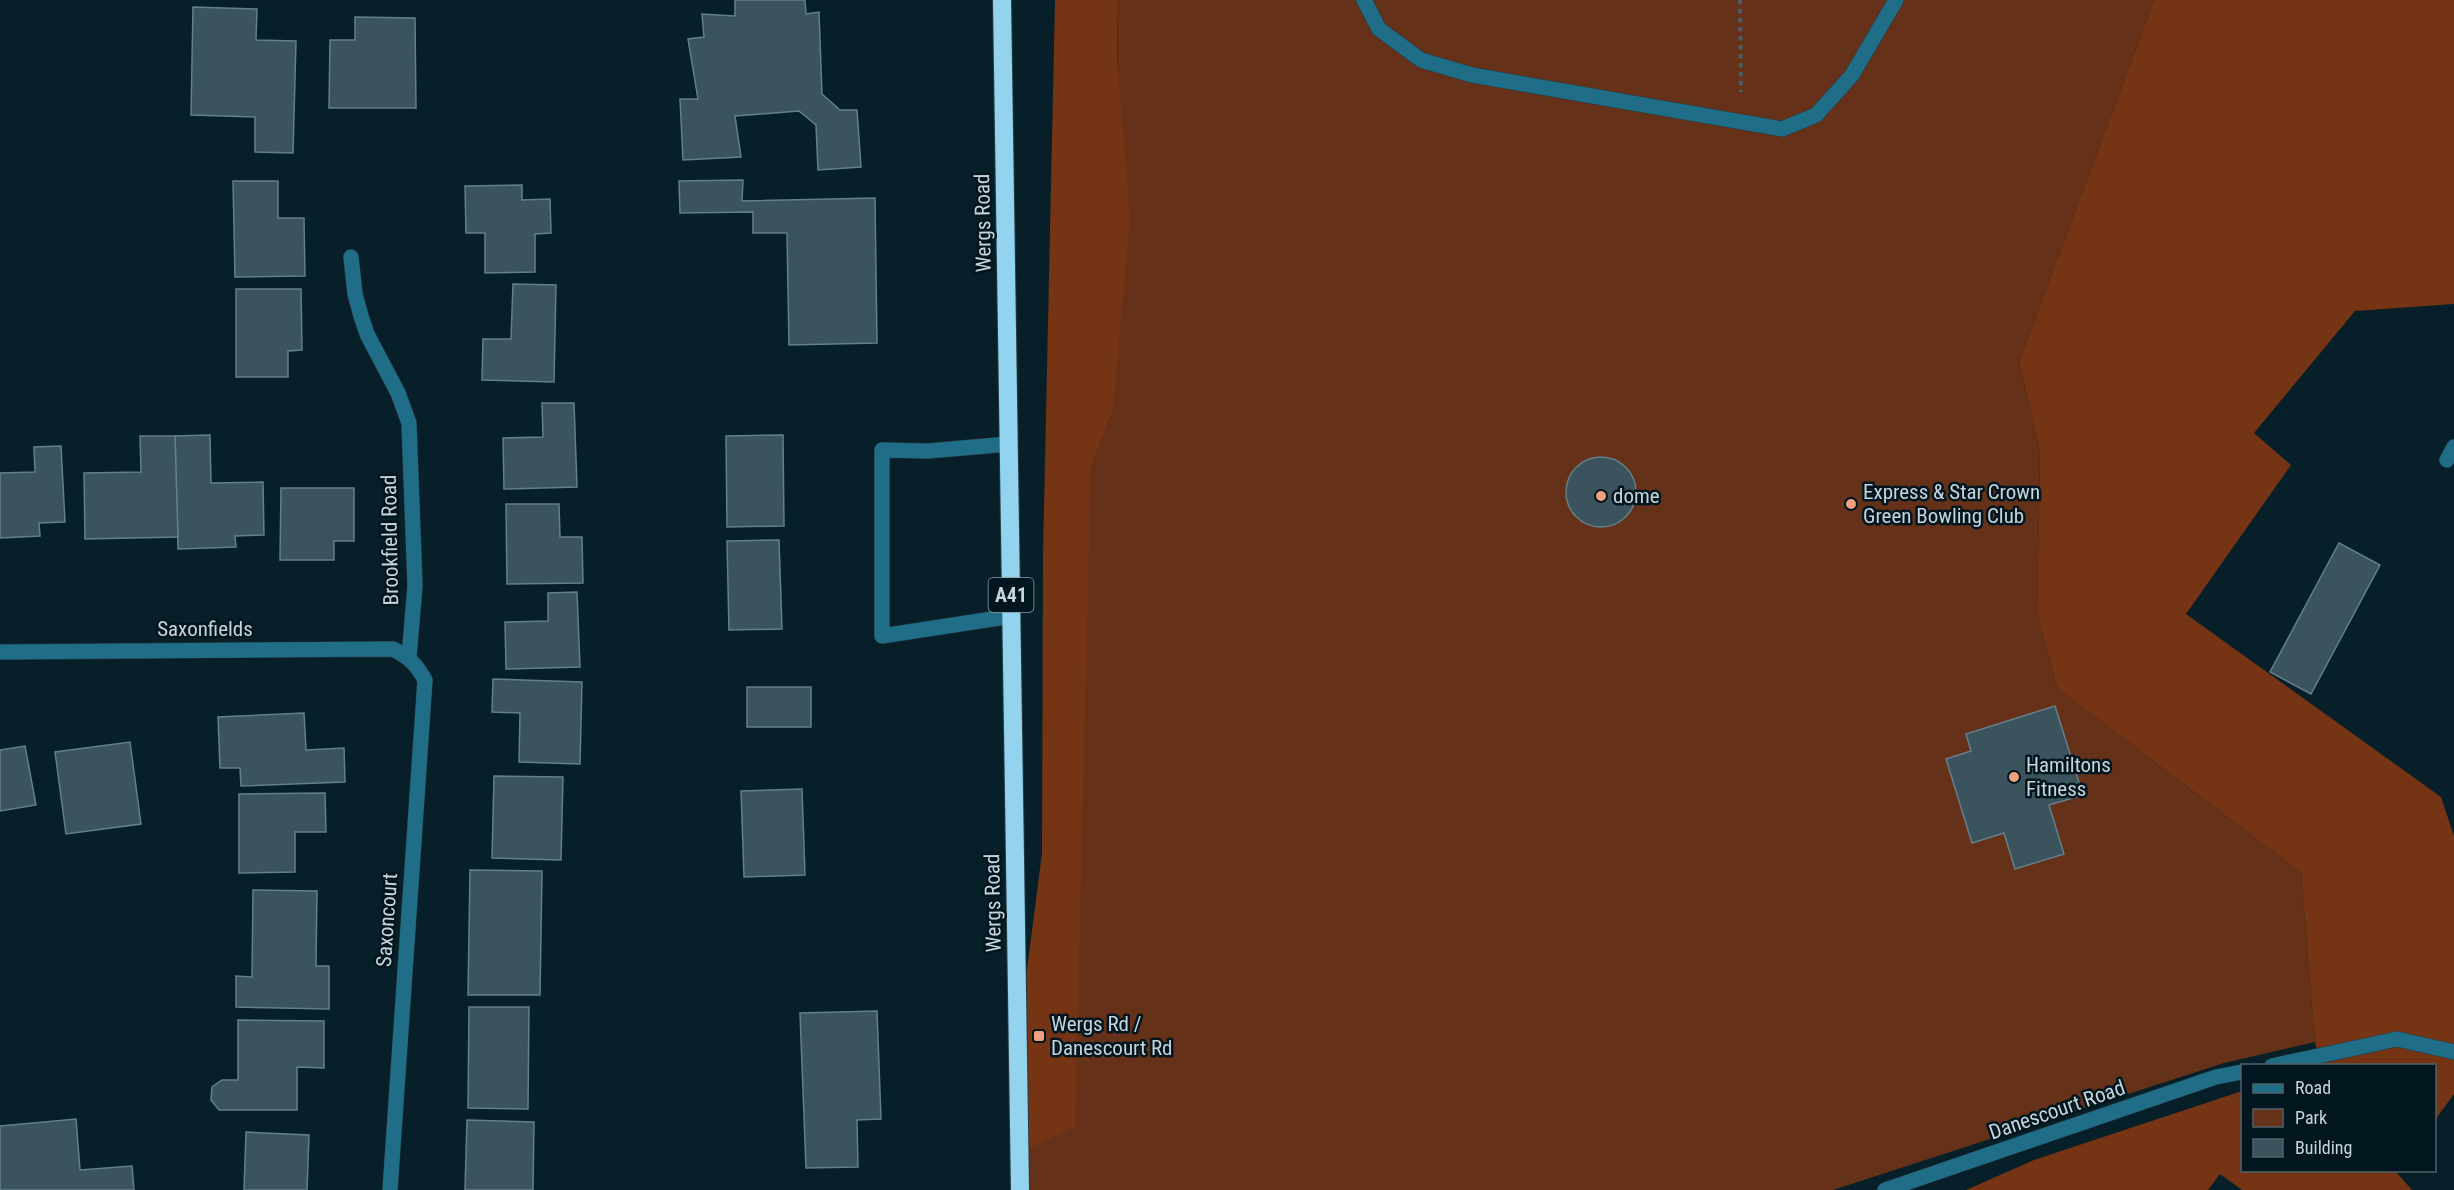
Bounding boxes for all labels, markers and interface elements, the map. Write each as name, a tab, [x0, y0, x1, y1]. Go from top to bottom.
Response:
street label: Wergs Road	[970, 173, 996, 273]
street label: Brookfield Road	[377, 475, 403, 605]
place label: Express & Star Crown Green Bowling Club	[1863, 480, 2040, 528]
place label: dome	[1613, 484, 1660, 508]
marker: dome	[1594, 489, 1608, 503]
marker: Express & Star Crown Green Bowling Club	[1844, 497, 1858, 511]
road number: A41	[988, 578, 1034, 612]
street label: Saxonfields	[157, 617, 253, 641]
place label: Hamiltons Fitness	[2026, 753, 2111, 801]
marker: Hamiltons Fitness	[2007, 770, 2021, 784]
street label: Wergs Road	[980, 853, 1006, 953]
street label: Saxoncourt	[372, 872, 402, 968]
place label: Wergs Rd / Danescourt Rd	[1051, 1012, 1173, 1060]
marker: Wergs Rd / Danescourt Rd	[1032, 1029, 1046, 1043]
legend	[2241, 1064, 2436, 1172]
street label: Danescourt Road	[1986, 1076, 2128, 1144]
text: Road	[2295, 1077, 2331, 1098]
text: Park	[2295, 1107, 2327, 1128]
text: Building	[2295, 1137, 2352, 1158]

